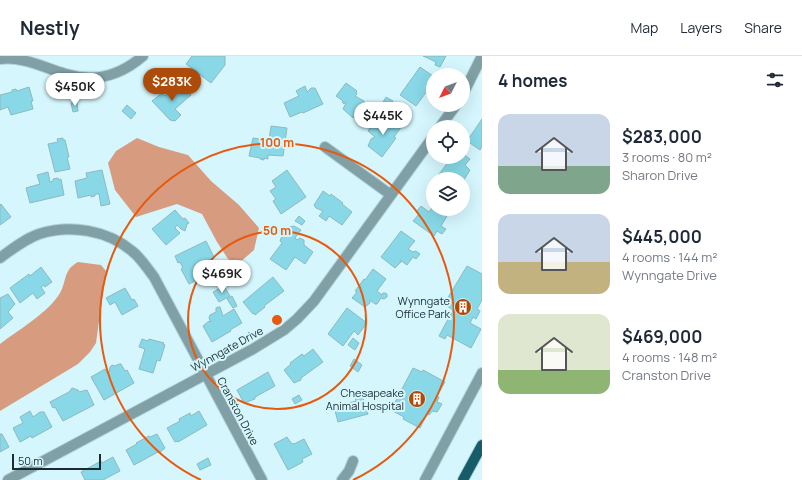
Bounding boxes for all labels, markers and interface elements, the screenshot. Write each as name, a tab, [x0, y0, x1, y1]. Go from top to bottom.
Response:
text: Nestly	[20, 15, 80, 41]
text: Map	[630, 18, 658, 37]
text: Layers	[680, 18, 722, 37]
text: Share	[744, 18, 782, 37]
pin: $283K	[144, 68, 200, 102]
north arrow	[426, 68, 470, 112]
map controls	[426, 68, 470, 216]
text: 4 homes	[498, 69, 567, 92]
icon: filters	[764, 69, 786, 91]
text: $283K	[152, 72, 192, 90]
pin: $450K	[47, 73, 103, 107]
text: $450K	[55, 77, 95, 95]
pin: $445K	[355, 102, 411, 136]
text: $445K	[363, 106, 403, 124]
button: locate	[426, 120, 470, 164]
text: $283,000	[622, 125, 702, 148]
icon: home	[530, 130, 578, 178]
text: 100 m	[260, 134, 294, 151]
text: 3 rooms · 80 m²	[622, 148, 712, 166]
text: Sharon Drive	[622, 166, 698, 184]
button: layers	[426, 172, 470, 216]
text: 50 m	[263, 222, 291, 239]
text: $445,000	[622, 225, 702, 248]
icon: home	[530, 230, 578, 278]
text: 4 rooms · 144 m²	[622, 248, 718, 266]
pin: $469K	[194, 260, 250, 294]
text: $469K	[202, 264, 242, 282]
text: Wynngate Drive	[622, 266, 717, 284]
place label: Wynngate Office Park	[396, 293, 451, 321]
building icon: Wynngate Office Park	[453, 297, 473, 317]
centre of rings	[270, 313, 284, 327]
street label: Wynngate Drive	[188, 322, 266, 375]
text: $469,000	[622, 325, 702, 348]
icon: home	[530, 330, 578, 378]
text: 4 rooms · 148 m²	[622, 348, 717, 366]
text: Cranston Drive	[622, 366, 711, 384]
street label: Cranston Drive	[214, 374, 263, 448]
place label: Chesapeake Animal Hospital	[326, 385, 405, 413]
building icon: Chesapeake Animal Hospital	[407, 389, 427, 409]
scale bar	[12, 452, 101, 471]
text: 50 m	[18, 453, 43, 468]

